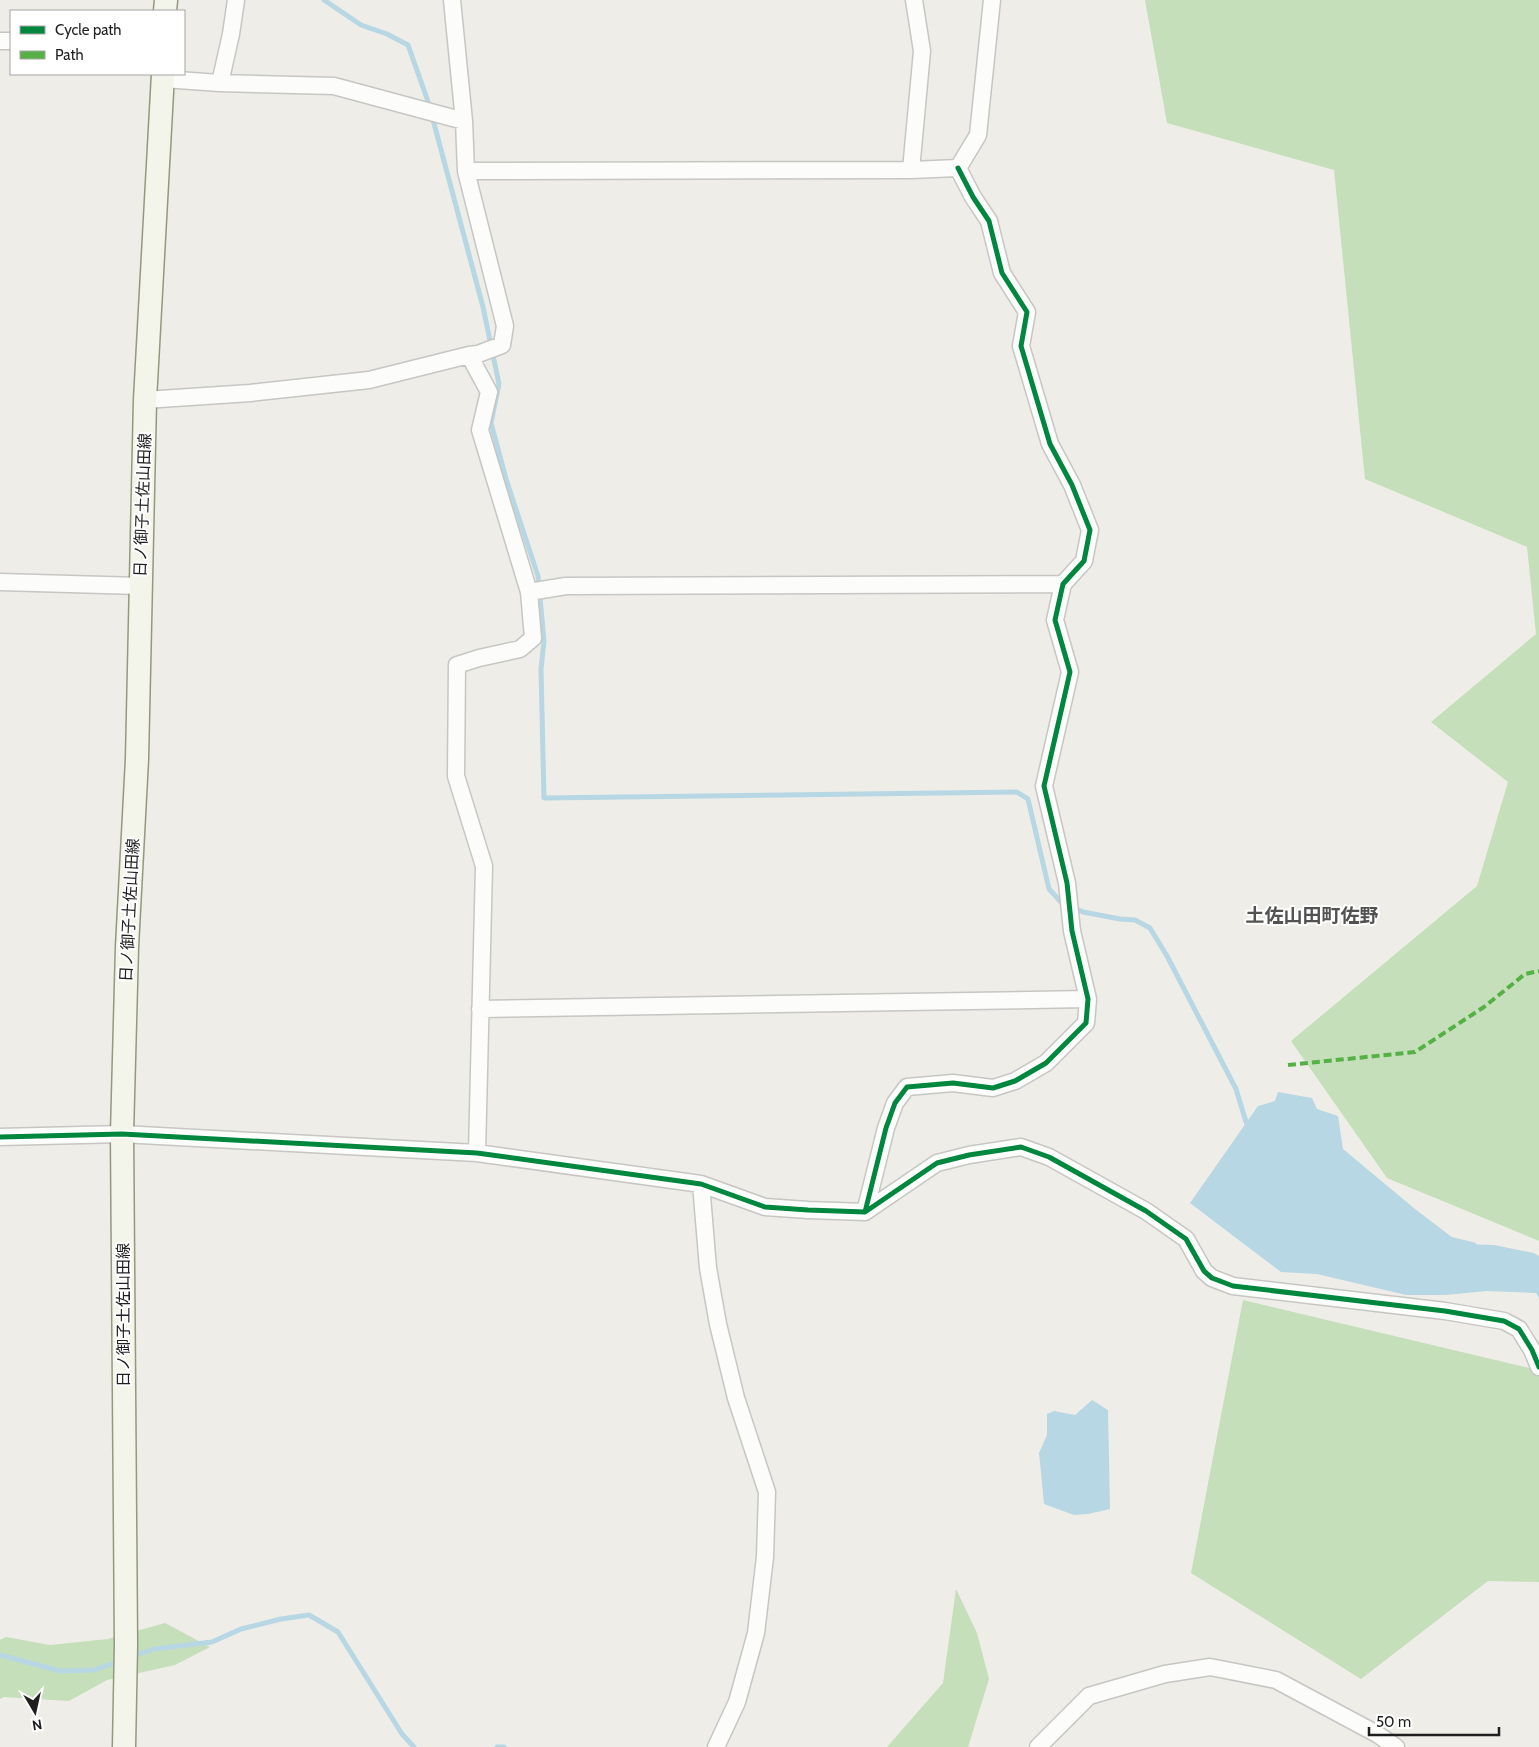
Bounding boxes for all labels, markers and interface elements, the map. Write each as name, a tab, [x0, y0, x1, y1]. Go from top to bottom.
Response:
legend	[10, 10, 185, 75]
text: Cycle path	[55, 21, 121, 39]
text: Path	[55, 46, 84, 64]
street label: 日ノ御子土佐山田線	[130, 433, 155, 577]
street label: 日ノ御子土佐山田線	[116, 838, 143, 982]
district label: 土佐山田町佐野	[1245, 904, 1379, 927]
street label: 日ノ御子土佐山田線	[114, 1243, 133, 1387]
north arrow	[10, 1687, 60, 1737]
scale bar	[1369, 1704, 1499, 1736]
text: 50 m	[1376, 1713, 1411, 1731]
text: N	[31, 1715, 43, 1735]

